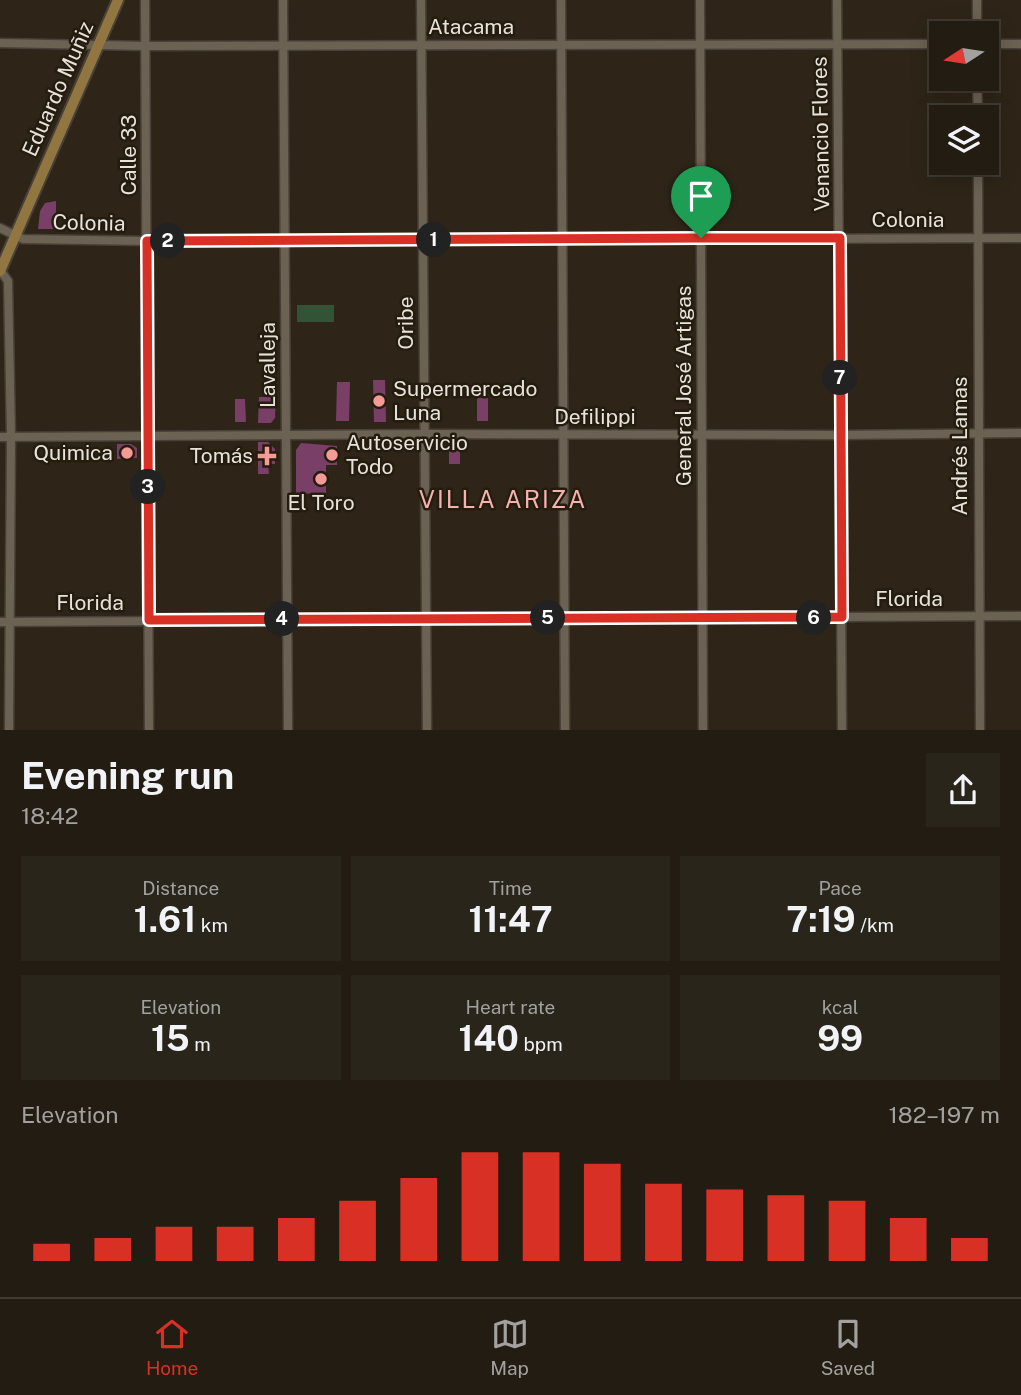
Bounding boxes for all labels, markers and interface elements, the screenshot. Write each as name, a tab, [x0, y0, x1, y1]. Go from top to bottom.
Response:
street label: Atacama	[428, 14, 514, 39]
street label: Eduardo Muñiz	[17, 17, 98, 160]
north arrow	[929, 21, 999, 91]
map controls	[929, 21, 999, 175]
street label: Venancio Flores	[807, 56, 834, 212]
button: layers	[929, 105, 999, 175]
street label: Calle 33	[116, 115, 141, 196]
pin	[671, 166, 731, 238]
icon: arrive	[682, 177, 720, 215]
street label: Colonia	[872, 207, 944, 232]
street label: Colonia	[52, 209, 126, 236]
pin: 1	[416, 222, 452, 258]
pin: 2	[150, 224, 186, 258]
text: 1	[429, 228, 438, 250]
text: 2	[161, 229, 174, 251]
street label: General José Artigas	[671, 286, 696, 486]
street label: Oribe	[393, 296, 418, 350]
street label: Lavalleja	[255, 322, 280, 408]
pin: 7	[822, 360, 858, 396]
text: 7	[834, 366, 845, 388]
place label: Supermercado Luna	[393, 376, 537, 425]
street label: Andrés Lamas	[947, 377, 972, 515]
marker: Supermercado Luna	[371, 393, 387, 409]
street label: Defilippi	[554, 404, 636, 429]
place label: Autoservicio Todo	[346, 430, 468, 479]
place label: Quimica	[33, 440, 113, 465]
place label: Tomás	[190, 443, 253, 468]
marker: Quimica	[119, 445, 135, 461]
marker: Autoservicio Todo	[324, 447, 340, 463]
marker: Tomás	[259, 448, 275, 464]
pin: 3	[130, 470, 166, 504]
marker: El Toro	[313, 471, 329, 487]
text: 3	[141, 475, 154, 497]
district label: VILLA ARIZA	[419, 485, 587, 513]
place label: El Toro	[287, 490, 355, 515]
street label: Florida	[875, 586, 943, 611]
street label: Florida	[56, 590, 124, 615]
pin: 5	[530, 600, 566, 636]
pin: 6	[796, 600, 832, 636]
pin: 4	[264, 602, 300, 636]
text: 5	[541, 606, 554, 628]
text: 6	[807, 606, 820, 628]
text: 4	[275, 607, 288, 629]
text: Evening run	[21, 753, 234, 798]
button: share	[926, 753, 1000, 827]
text: 18:42	[21, 802, 78, 829]
text: Distance	[142, 877, 219, 899]
text: Time	[489, 877, 532, 899]
text: Pace	[818, 877, 862, 899]
text: 1.61	[134, 899, 196, 940]
text: 11:47	[468, 899, 553, 940]
text: 7:19	[786, 899, 856, 940]
text: km	[196, 914, 228, 936]
text: /km	[856, 914, 894, 936]
text: Elevation	[141, 996, 221, 1018]
text: Heart rate	[466, 996, 555, 1018]
text: kcal	[822, 996, 859, 1018]
text: 15	[151, 1018, 190, 1059]
text: 140	[458, 1018, 519, 1059]
text: 99	[817, 1018, 863, 1059]
text: m	[190, 1033, 211, 1055]
text: bpm	[519, 1033, 563, 1055]
text: Elevation	[21, 1101, 119, 1128]
text: 182–197 m	[888, 1101, 1000, 1128]
tab: Home	[146, 1315, 198, 1379]
tab: Map	[490, 1315, 529, 1379]
tab: Saved	[821, 1315, 875, 1379]

